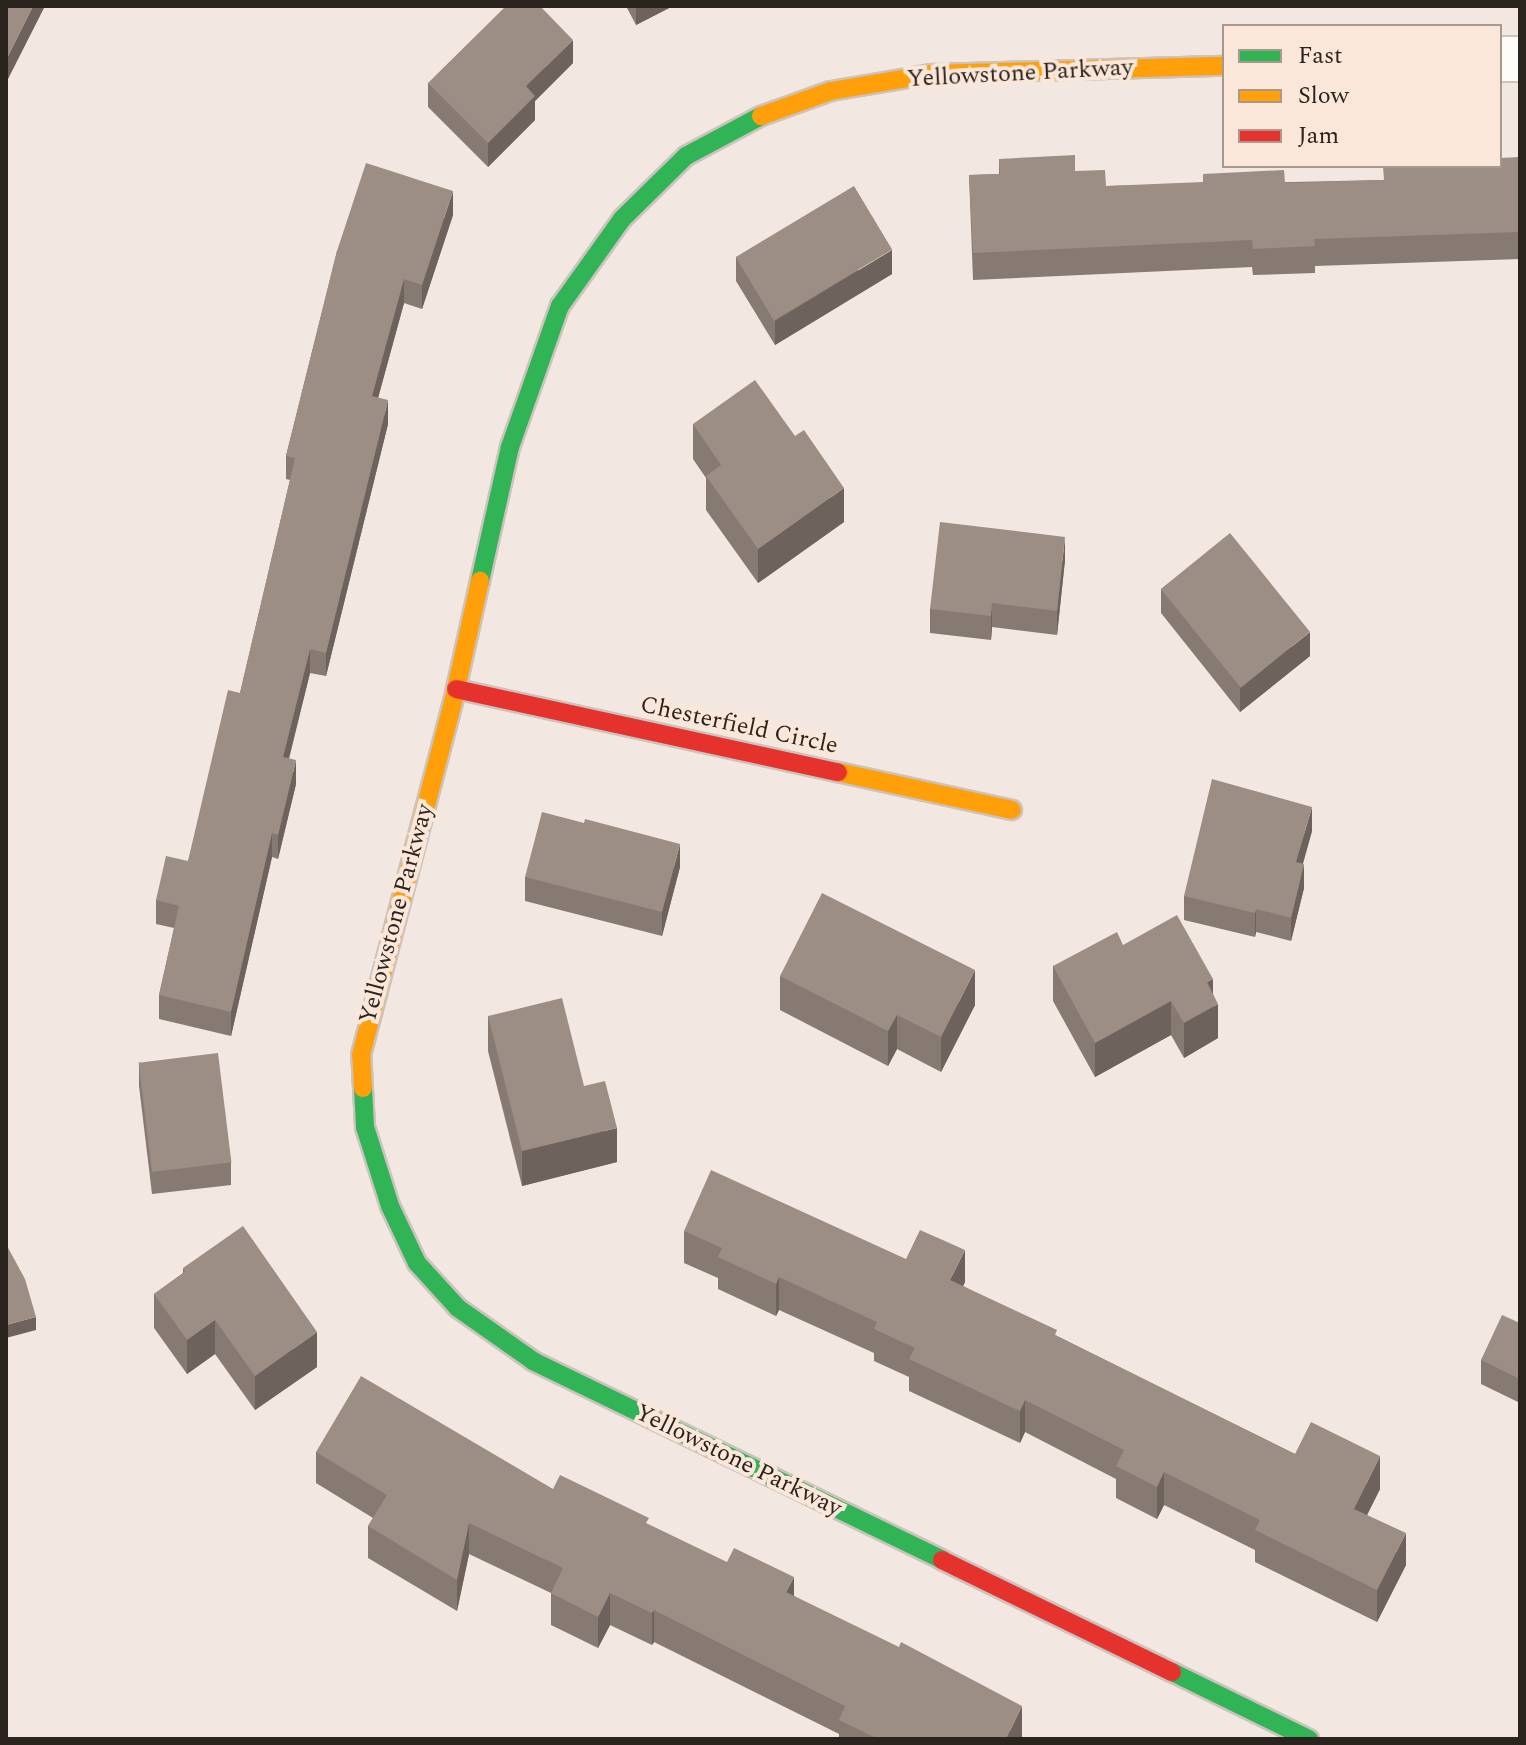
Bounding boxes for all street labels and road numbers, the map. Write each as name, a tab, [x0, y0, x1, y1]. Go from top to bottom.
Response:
street label: Yellowstone Parkway	[906, 54, 1134, 94]
street label: Chesterfield Circle	[637, 691, 841, 761]
street label: Yellowstone Parkway	[354, 801, 440, 1027]
street label: Yellowstone Parkway	[630, 1398, 846, 1524]

